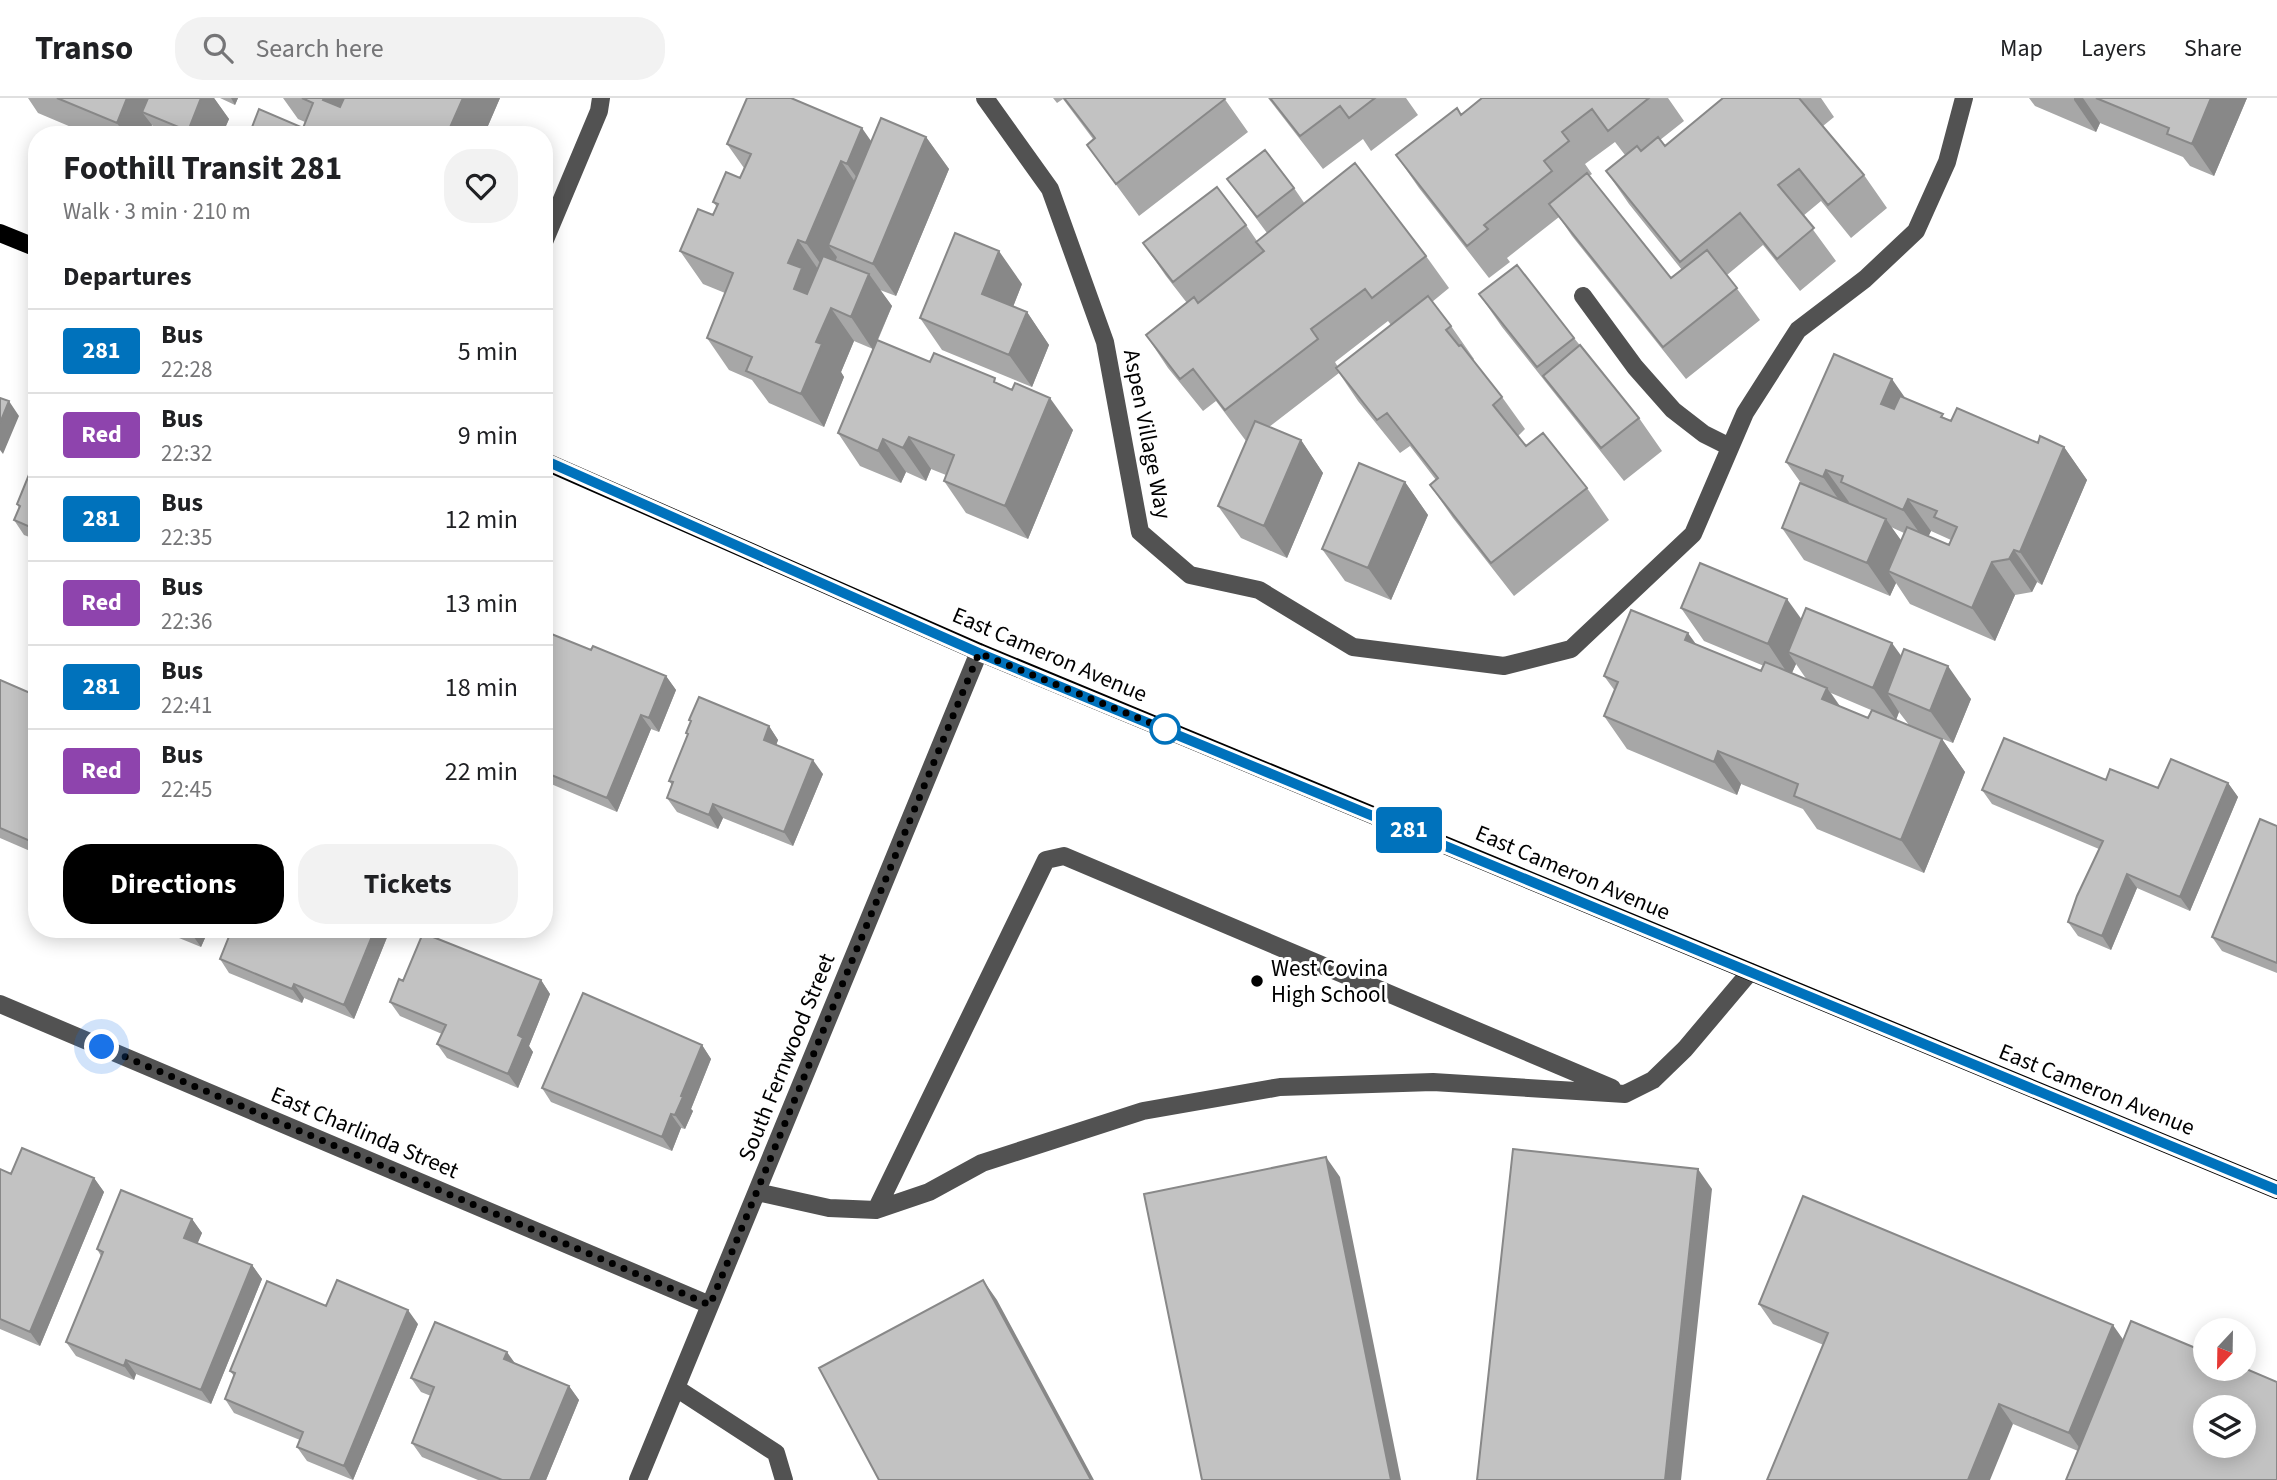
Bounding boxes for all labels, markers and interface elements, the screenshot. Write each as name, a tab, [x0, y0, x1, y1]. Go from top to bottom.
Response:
search box	[175, 17, 665, 80]
text: Transo	[35, 25, 133, 72]
icon: search	[199, 29, 237, 67]
text: Search here	[255, 30, 384, 67]
text: Map	[2000, 31, 2043, 66]
text: Layers	[2081, 31, 2146, 66]
text: Share	[2184, 31, 2242, 66]
text: Foothill Transit 281	[63, 145, 342, 192]
button: heart	[444, 149, 518, 223]
text: Walk · 3 min · 210 m	[63, 195, 251, 228]
text: Departures	[63, 258, 191, 295]
text: Bus	[161, 316, 203, 353]
text: 281	[82, 333, 121, 368]
text: 5 min	[458, 333, 518, 370]
street label: Aspen Village Way	[1115, 346, 1180, 522]
text: 22:28	[161, 353, 212, 386]
text: Bus	[161, 400, 203, 437]
text: Red	[81, 417, 122, 452]
text: 9 min	[458, 417, 518, 454]
text: 22:32	[161, 437, 212, 470]
text: Bus	[161, 484, 203, 521]
text: 281	[82, 501, 121, 536]
text: 12 min	[445, 501, 518, 538]
text: 22:35	[161, 521, 212, 554]
text: Bus	[161, 568, 203, 605]
text: Red	[81, 585, 122, 620]
text: 13 min	[445, 585, 518, 622]
street label: East Cameron Avenue	[947, 598, 1152, 710]
text: 22:36	[161, 605, 212, 638]
text: Bus	[161, 652, 203, 689]
text: 281	[82, 669, 121, 704]
text: 18 min	[445, 669, 518, 706]
text: 22:41	[161, 689, 212, 722]
unlabelled marker	[1150, 714, 1180, 744]
text: Bus	[161, 736, 203, 773]
text: Red	[81, 753, 122, 788]
text: 22 min	[445, 753, 518, 790]
text: 22:45	[161, 773, 212, 806]
line badge: 281	[1369, 807, 1449, 853]
text: 281	[1390, 812, 1428, 847]
street label: East Cameron Avenue	[1470, 816, 1675, 928]
button: Directions	[63, 844, 284, 924]
button: Tickets	[298, 844, 518, 924]
street label: South Fernwood Street	[730, 948, 843, 1166]
place label: West Covina High School	[1271, 952, 1388, 1011]
marker: West Covina High School	[1249, 973, 1265, 989]
your location	[84, 1029, 119, 1064]
street label: East Cameron Avenue	[1994, 1035, 2200, 1144]
street label: East Charlinda Street	[266, 1078, 464, 1187]
north arrow	[2193, 1318, 2256, 1381]
map controls	[2193, 1318, 2256, 1458]
button: layers	[2193, 1395, 2256, 1458]

